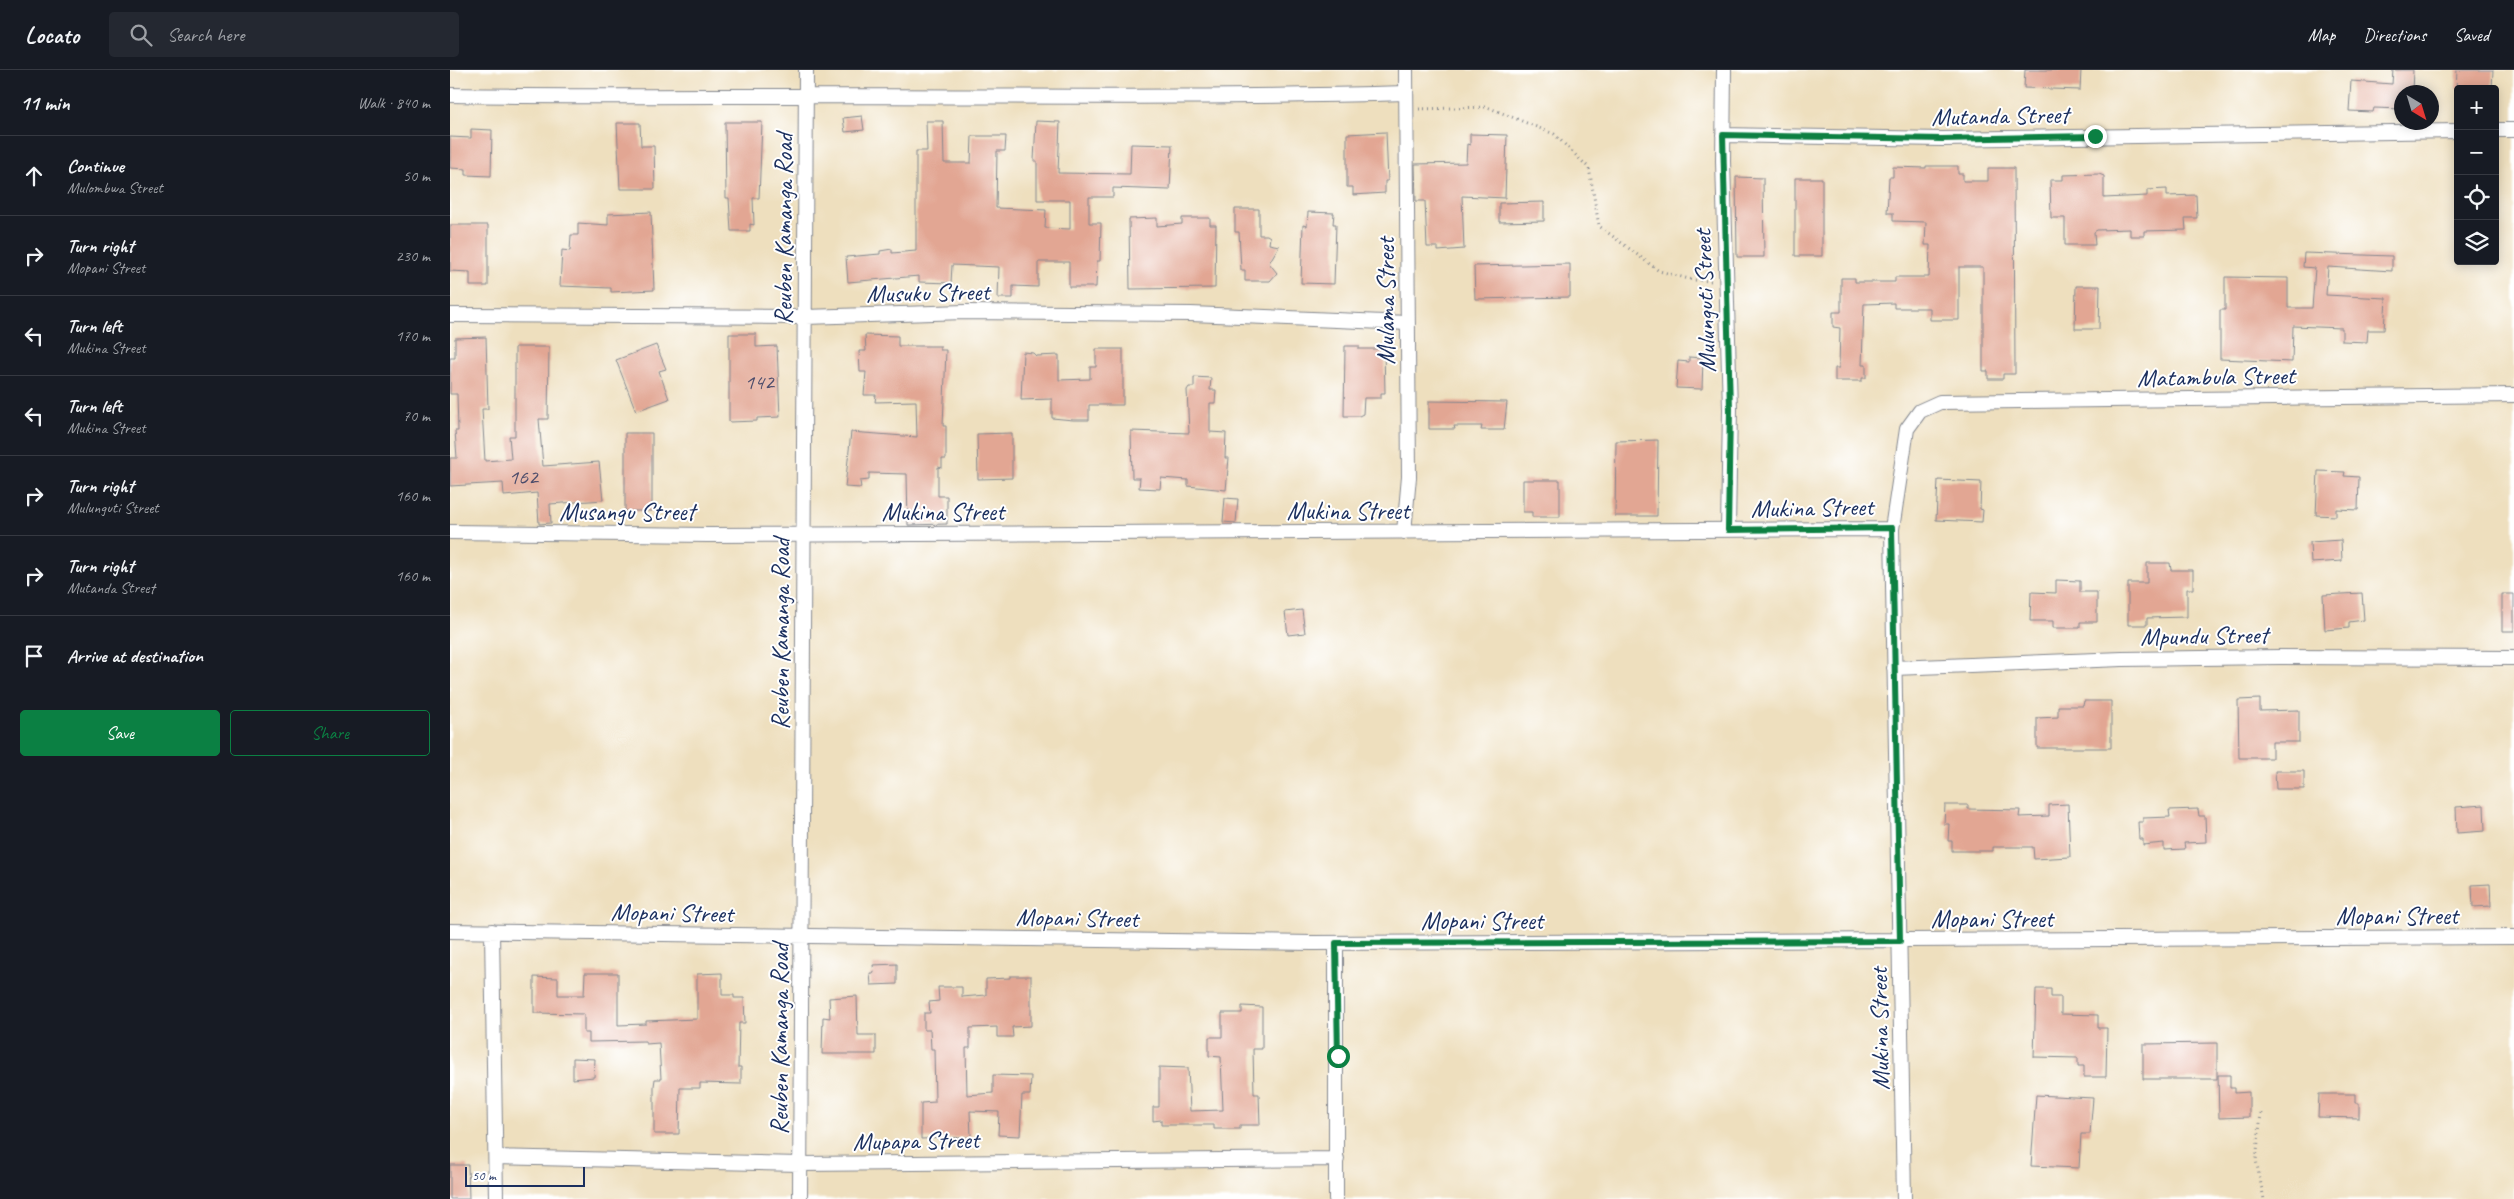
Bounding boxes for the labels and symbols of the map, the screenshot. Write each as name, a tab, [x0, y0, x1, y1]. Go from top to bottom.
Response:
north arrow	[2394, 85, 2439, 130]
street label: Mutanda Street	[1931, 99, 2073, 133]
route end	[2084, 125, 2107, 148]
street label: Reuben Kamanga Road	[768, 130, 800, 325]
street label: Mulunguti Street	[1686, 226, 1723, 373]
street label: Mulama Street	[1370, 235, 1402, 365]
street label: Musuku Street	[866, 276, 993, 310]
street label: Matambula Street	[2137, 360, 2298, 394]
house number: 142	[744, 368, 776, 396]
house number: 162	[508, 463, 540, 491]
street label: Mukina Street	[1750, 491, 1876, 525]
street label: Mukina Street	[1287, 495, 1412, 527]
street label: Musangu Street	[559, 496, 698, 528]
street label: Mukina Street	[882, 496, 1007, 528]
street label: Reuben Kamanga Road	[765, 535, 797, 730]
street label: Mpundu Street	[2140, 619, 2272, 653]
street label: Mopani Street	[611, 896, 736, 930]
street label: Mopani Street	[2336, 900, 2461, 932]
street label: Mopani Street	[1016, 901, 1141, 935]
street label: Mopani Street	[1931, 903, 2056, 935]
street label: Mopani Street	[1421, 905, 1546, 937]
street label: Reuben Kamanga Road	[764, 940, 796, 1135]
street label: Mukina Street	[1863, 965, 1897, 1091]
route start	[1327, 1045, 1350, 1068]
street label: Mupapa Street	[853, 1124, 982, 1158]
scale bar	[465, 1164, 585, 1187]

